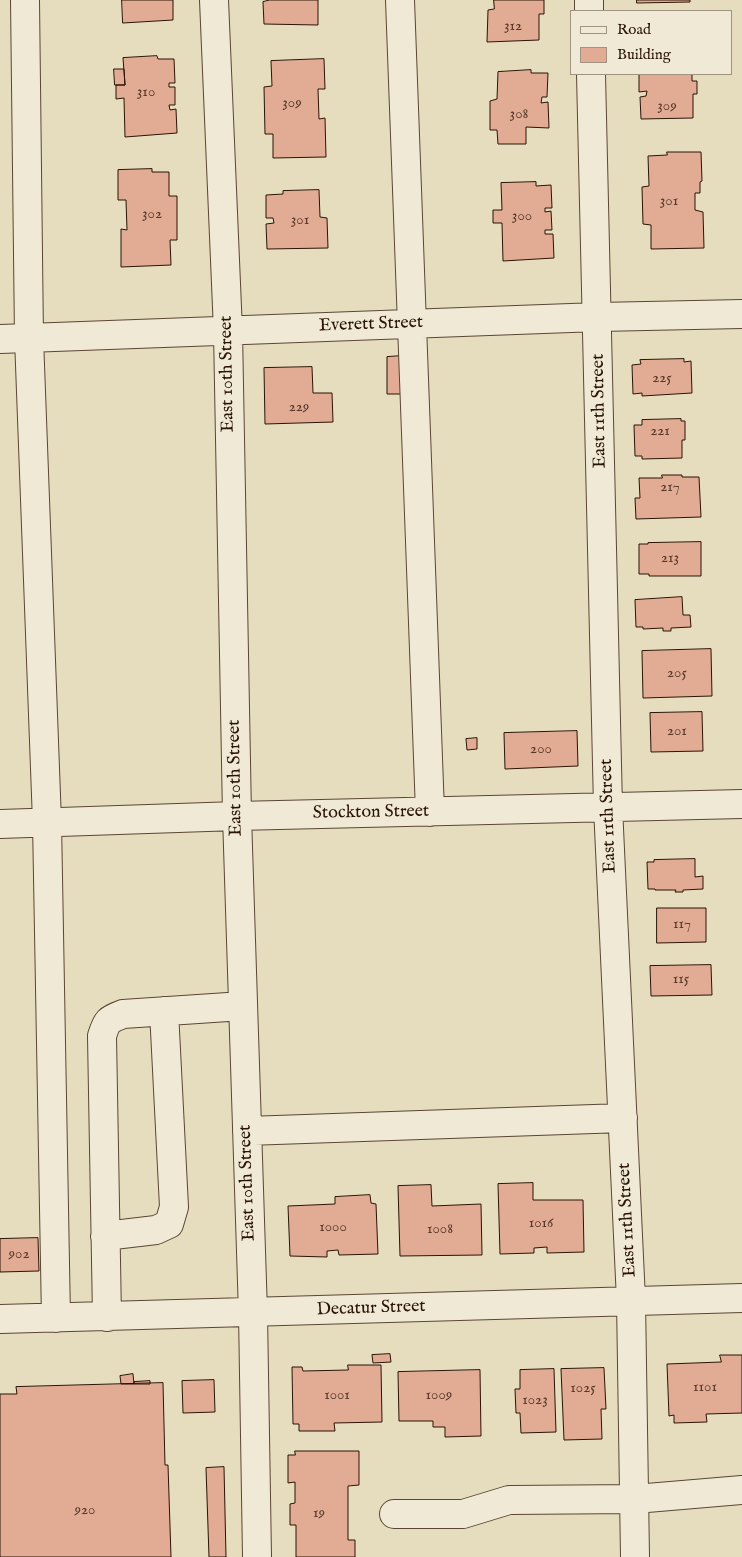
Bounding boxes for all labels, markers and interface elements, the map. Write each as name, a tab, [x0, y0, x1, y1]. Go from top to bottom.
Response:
legend	[570, 10, 732, 75]
house number: 312	[504, 18, 522, 36]
text: Road	[617, 20, 651, 39]
text: Building	[617, 45, 671, 64]
house number: 310	[137, 84, 155, 102]
house number: 309	[282, 95, 302, 113]
house number: 309	[657, 98, 677, 116]
house number: 308	[510, 106, 528, 124]
house number: 301	[660, 193, 678, 211]
house number: 302	[142, 206, 162, 224]
house number: 300	[512, 208, 532, 226]
house number: 301	[291, 212, 309, 230]
street label: Everett Street	[318, 312, 424, 338]
street label: East 10th Street	[216, 316, 240, 432]
street label: East 11th Street	[588, 354, 612, 468]
house number: 225	[652, 370, 672, 388]
house number: 229	[289, 399, 309, 417]
house number: 221	[650, 423, 670, 441]
house number: 217	[660, 479, 680, 497]
house number: 213	[661, 550, 679, 568]
house number: 205	[667, 665, 687, 683]
street label: East 10th Street	[224, 720, 248, 836]
house number: 201	[667, 723, 687, 741]
house number: 200	[530, 741, 552, 759]
street label: East 11th Street	[596, 758, 622, 874]
street label: Stockton Street	[313, 801, 429, 825]
house number: 117	[673, 916, 691, 934]
house number: 115	[673, 971, 689, 989]
street label: East 10th Street	[235, 1124, 261, 1242]
street label: East 11th Street	[614, 1162, 642, 1278]
house number: 1016	[529, 1215, 553, 1233]
house number: 1000	[319, 1219, 347, 1237]
house number: 1008	[427, 1221, 453, 1239]
house number: 902	[9, 1246, 29, 1264]
street label: Decatur Street	[316, 1296, 426, 1322]
house number: 1101	[693, 1379, 717, 1397]
house number: 1025	[570, 1380, 596, 1398]
house number: 1001	[324, 1387, 350, 1405]
house number: 1009	[426, 1387, 452, 1405]
house number: 1023	[522, 1392, 548, 1410]
house number: 920	[75, 1502, 95, 1520]
house number: 19	[313, 1505, 325, 1523]

